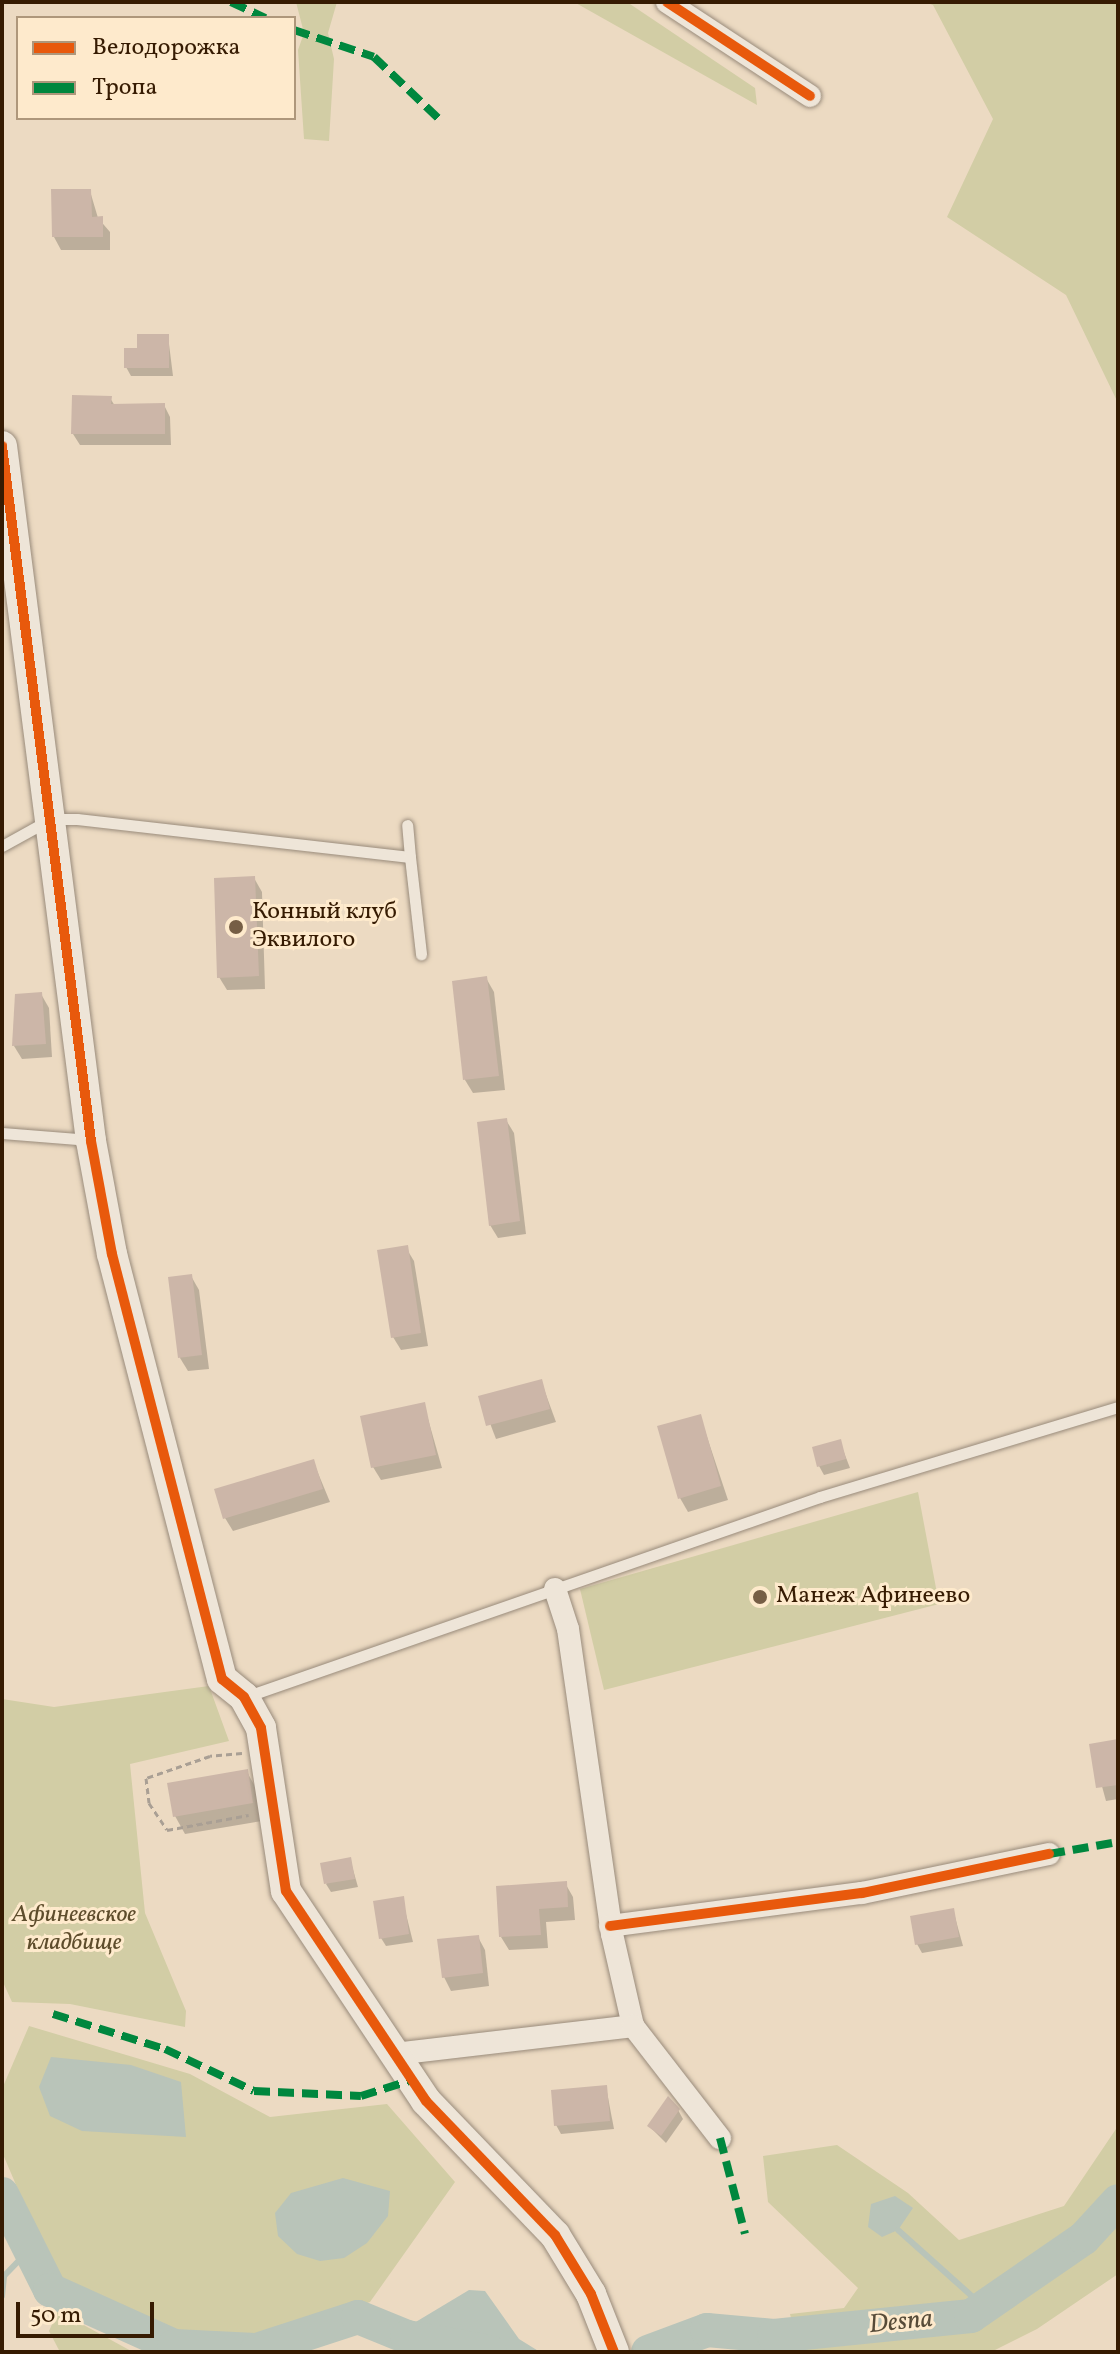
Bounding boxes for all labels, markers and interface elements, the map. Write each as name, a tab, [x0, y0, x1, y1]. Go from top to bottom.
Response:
legend	[16, 16, 296, 120]
text: Велодорожка	[92, 31, 240, 65]
text: Тропа	[92, 71, 158, 105]
place label: Конный клуб Эквилого	[252, 899, 397, 955]
marker: Конный клуб Эквилого	[227, 918, 245, 936]
place label: Манеж Афинеево	[776, 1583, 970, 1611]
marker: Манеж Афинеево	[751, 1588, 769, 1606]
park label: Афинеевское кладбище	[12, 1902, 136, 1958]
scale bar	[20, 2286, 158, 2336]
text: 50 m	[30, 2299, 82, 2333]
water label: Desna	[868, 2304, 934, 2342]

